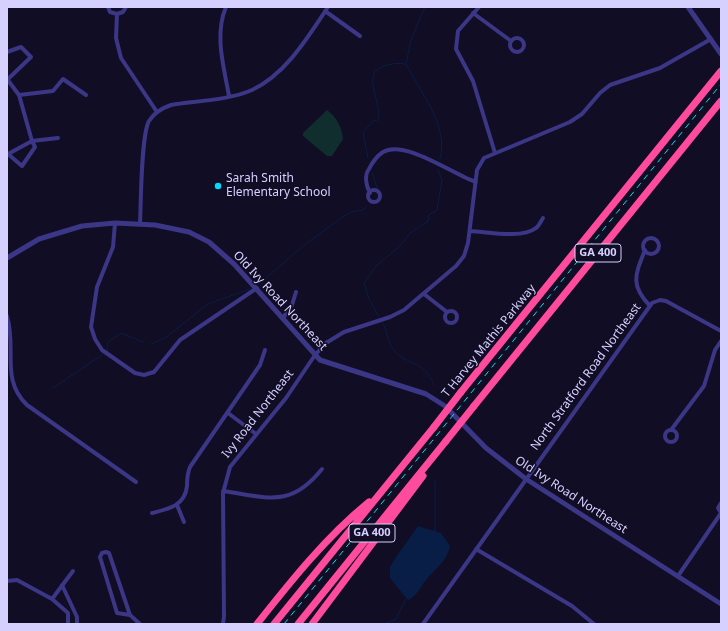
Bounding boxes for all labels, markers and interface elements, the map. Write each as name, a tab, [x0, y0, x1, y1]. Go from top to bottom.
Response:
place label: Sarah Smith Elementary School	[226, 172, 331, 200]
marker: Sarah Smith Elementary School	[213, 181, 223, 191]
road number: GA 400	[575, 244, 621, 262]
street label: Old Ivy Road Northeast	[230, 248, 330, 354]
street label: T Harvey Mathis Parkway	[439, 282, 539, 400]
street label: North Stratford Road Northeast	[528, 301, 644, 453]
street label: Ivy Road Northeast	[219, 367, 297, 461]
street label: Old Ivy Road Northeast	[512, 453, 630, 537]
road number: GA 400	[349, 524, 395, 542]

